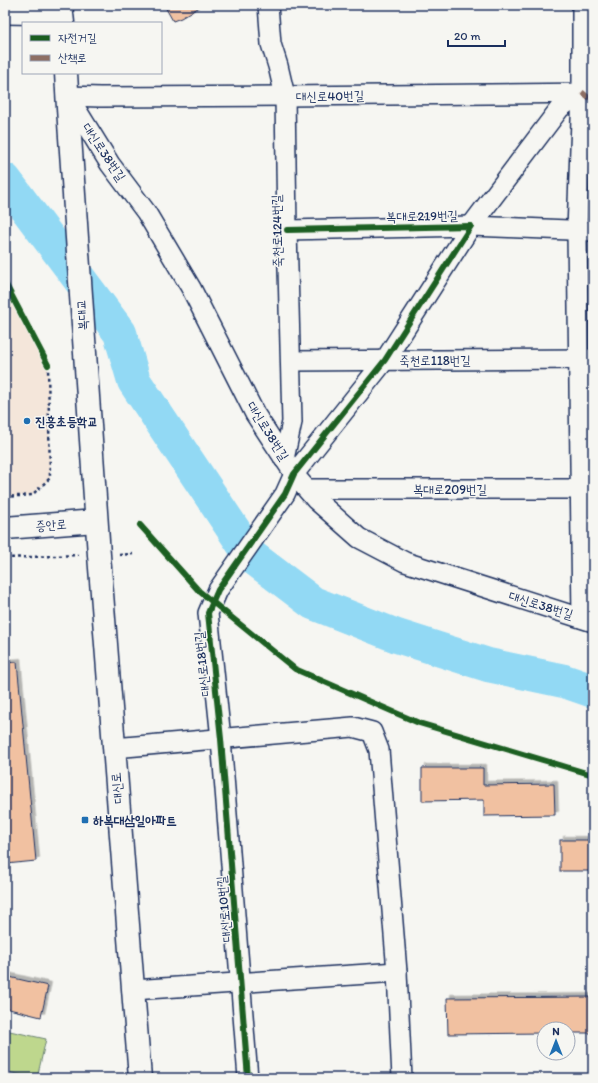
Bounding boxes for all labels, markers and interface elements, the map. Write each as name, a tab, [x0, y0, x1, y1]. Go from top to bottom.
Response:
legend	[22, 22, 162, 74]
scale bar	[448, 22, 505, 48]
text: 20 m	[454, 29, 481, 43]
text: 자전거길	[58, 31, 97, 45]
text: 산책로	[58, 51, 87, 65]
street label: 대신로40번길	[296, 88, 364, 104]
street label: 대신로38번길	[79, 120, 129, 184]
street label: 죽천로124번길	[269, 194, 285, 268]
street label: 복대로219번길	[386, 208, 458, 224]
street label: 복대교	[73, 299, 91, 331]
street label: 죽천로118번길	[399, 353, 471, 368]
street label: 대신로38번길	[244, 399, 292, 463]
place label: 진흥초등학교	[35, 414, 98, 429]
marker: 진흥초등학교	[22, 416, 32, 426]
street label: 복대로209번길	[413, 482, 487, 497]
street label: 증안로	[35, 516, 67, 534]
street label: 대신로38번길	[507, 588, 575, 622]
street label: 대신로18번길	[191, 631, 213, 697]
street label: 대신로	[108, 772, 126, 804]
place label: 하복대삼일아파트	[93, 813, 177, 828]
marker: 하복대삼일아파트	[80, 815, 90, 825]
street label: 대신로10번길	[214, 875, 234, 943]
north arrow	[536, 1021, 576, 1061]
text: N	[552, 1025, 560, 1038]

